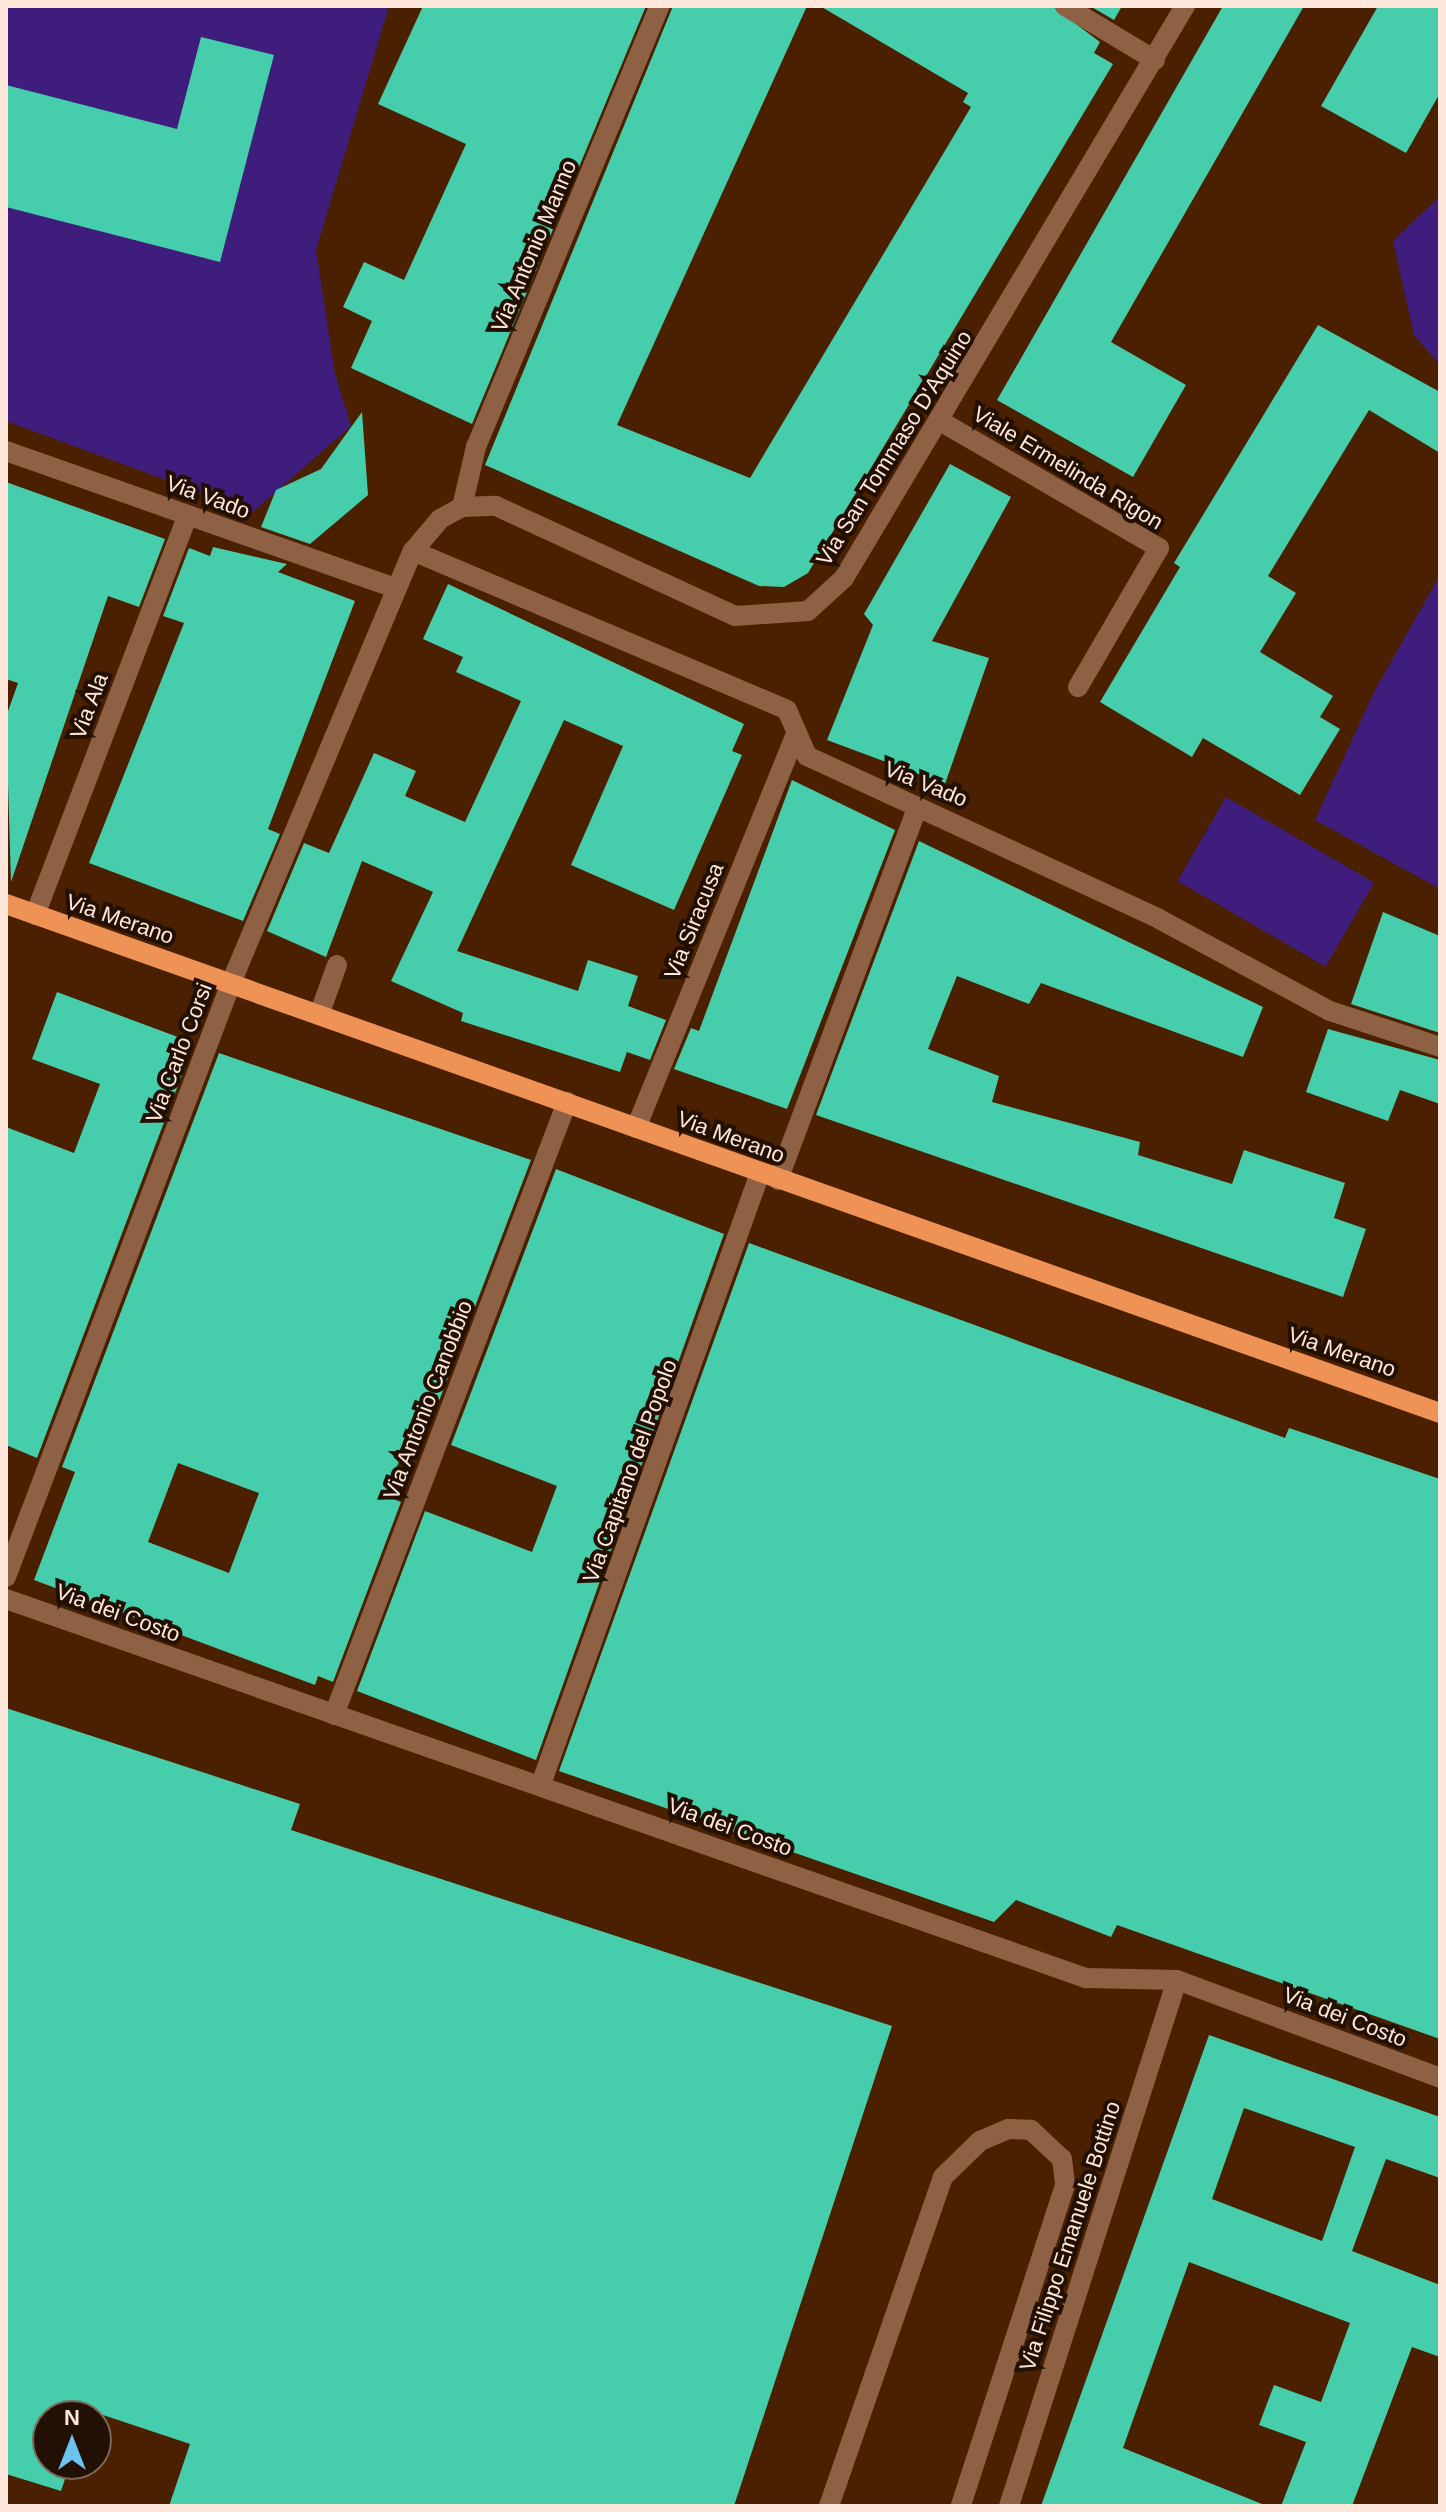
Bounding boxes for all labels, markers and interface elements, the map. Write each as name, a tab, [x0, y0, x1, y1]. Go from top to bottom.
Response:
street label: Via Antonio Manno	[486, 155, 582, 337]
street label: Via San Tommaso D'Aquino	[811, 325, 977, 571]
street label: Viale Ermelinda Rigon	[968, 401, 1168, 535]
street label: Via Vado	[162, 470, 254, 524]
street label: Via Ala	[64, 669, 114, 743]
street label: Via Vado	[881, 755, 971, 813]
street label: Via Siracusa	[659, 859, 729, 983]
street label: Via Merano	[63, 888, 177, 950]
street label: Via Carlo Corsi	[140, 979, 218, 1127]
street label: Via Merano	[674, 1105, 788, 1169]
street label: Via Antonio Canobbio	[378, 1296, 478, 1504]
street label: Via Merano	[1285, 1321, 1399, 1383]
street label: Via Capitano del Popolo	[577, 1356, 683, 1586]
street label: Via dei Costo	[52, 1578, 184, 1648]
street label: Via dei Costo	[664, 1792, 796, 1862]
street label: Via dei Costo	[1279, 1981, 1411, 2053]
street label: Via Filippo Emanuele Bottino	[1014, 2098, 1126, 2374]
north arrow	[32, 2400, 112, 2480]
text: N	[64, 2405, 80, 2430]

